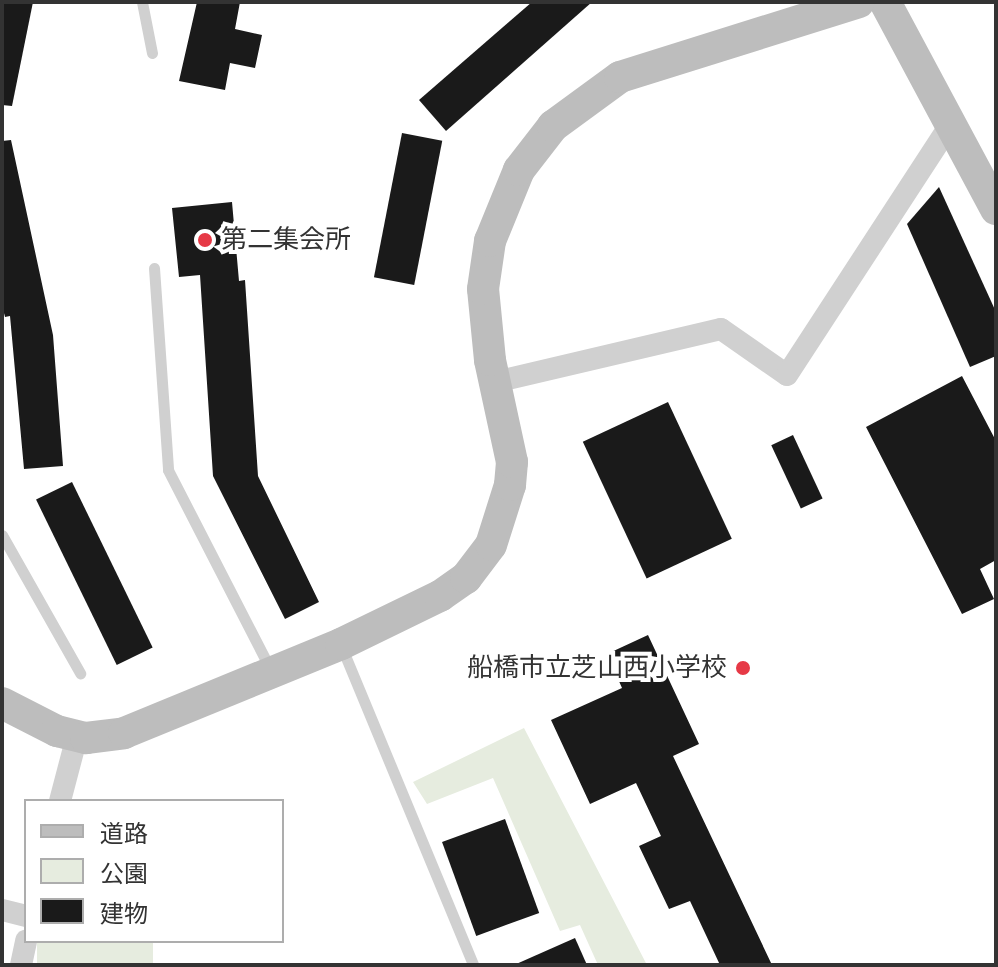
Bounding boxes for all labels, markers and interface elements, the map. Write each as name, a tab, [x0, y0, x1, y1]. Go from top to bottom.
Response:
place label: 第二集会所	[221, 224, 351, 256]
marker: 第二集会所	[196, 231, 214, 249]
place label: 船橋市立芝山西小学校	[467, 652, 727, 684]
marker: 船橋市立芝山西小学校	[734, 659, 752, 677]
legend	[24, 799, 284, 943]
text: 道路	[100, 818, 148, 849]
text: 公園	[100, 858, 148, 889]
text: 建物	[100, 898, 148, 929]

